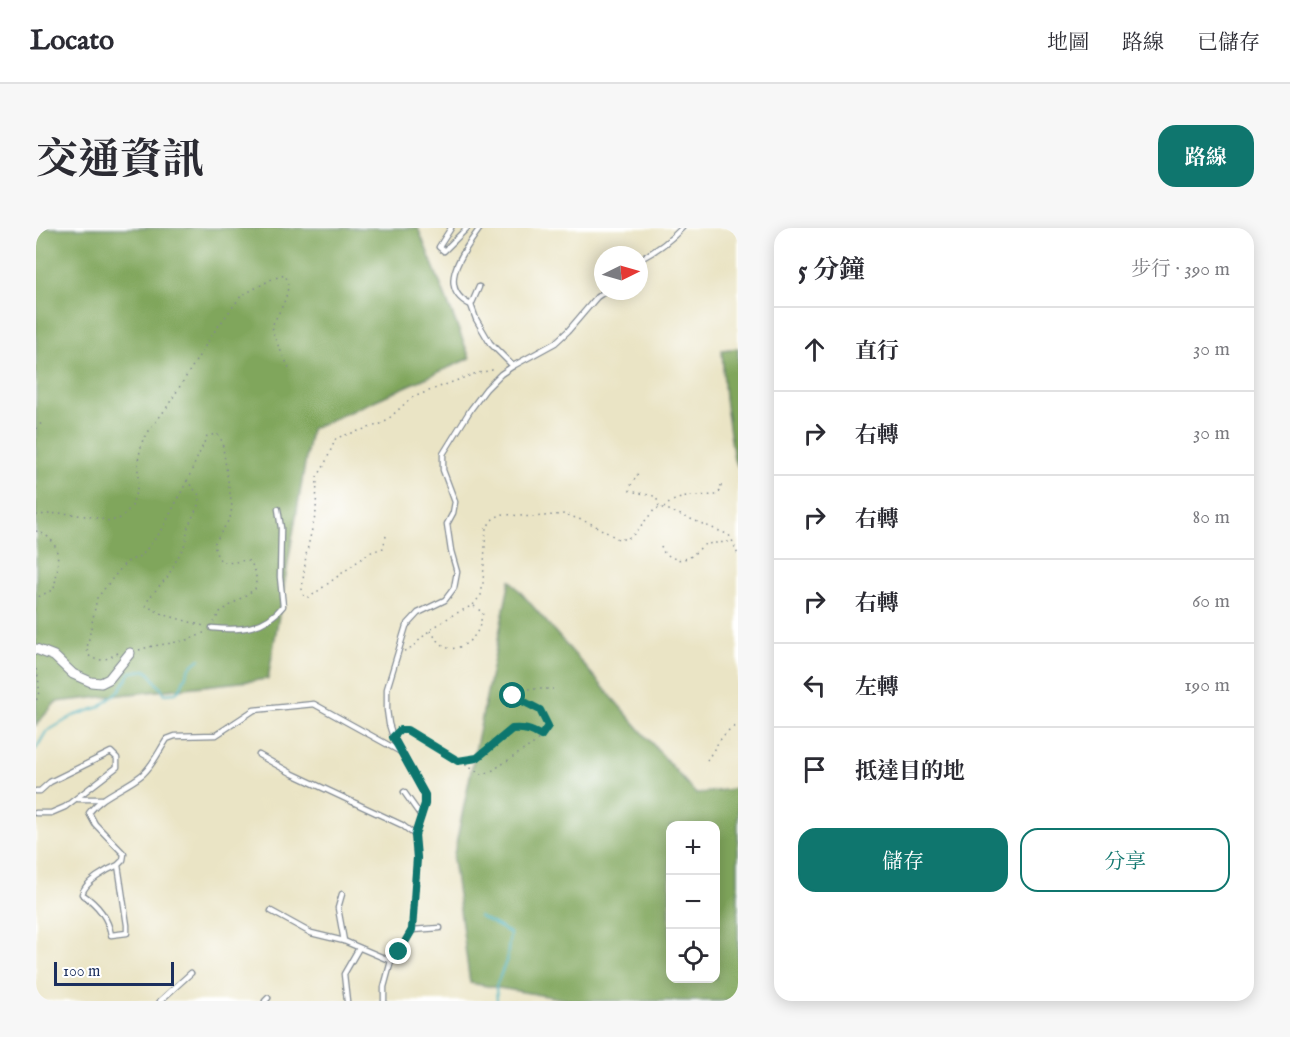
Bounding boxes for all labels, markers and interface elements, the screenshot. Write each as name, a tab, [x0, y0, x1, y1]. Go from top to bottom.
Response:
text: Locato	[30, 24, 114, 59]
text: 地圖	[1047, 30, 1089, 57]
text: 路線	[1122, 30, 1164, 57]
text: 已儲存	[1197, 30, 1260, 57]
button: 路線	[1158, 125, 1254, 187]
text: 交通資訊	[36, 135, 204, 188]
north arrow	[594, 246, 648, 300]
text: 5 分鐘	[798, 254, 865, 287]
text: 步行 · 390 m	[1131, 257, 1230, 282]
icon: ahead	[798, 333, 831, 366]
text: 30 m	[1193, 337, 1230, 362]
text: 直行	[855, 338, 899, 366]
icon: right	[798, 417, 831, 450]
text: 30 m	[1193, 421, 1230, 446]
text: 右轉	[855, 422, 899, 450]
icon: right	[798, 501, 831, 534]
text: 80 m	[1193, 505, 1230, 530]
text: 右轉	[855, 506, 899, 534]
icon: right	[798, 585, 831, 618]
text: 60 m	[1192, 589, 1230, 614]
text: 右轉	[855, 590, 899, 618]
icon: left	[798, 669, 831, 702]
text: 190 m	[1184, 673, 1230, 698]
text: 左轉	[855, 674, 899, 702]
route start	[499, 682, 525, 708]
icon: arrive	[798, 753, 831, 786]
text: 抵達目的地	[855, 758, 965, 786]
map controls	[666, 821, 720, 983]
button: +	[666, 821, 720, 875]
button: 儲存	[798, 828, 1008, 892]
button: 分享	[1020, 828, 1230, 892]
button: −	[666, 875, 720, 929]
button: locate	[666, 929, 720, 983]
route end	[385, 938, 411, 964]
scale bar	[54, 959, 174, 986]
text: 100 m	[63, 962, 100, 982]

